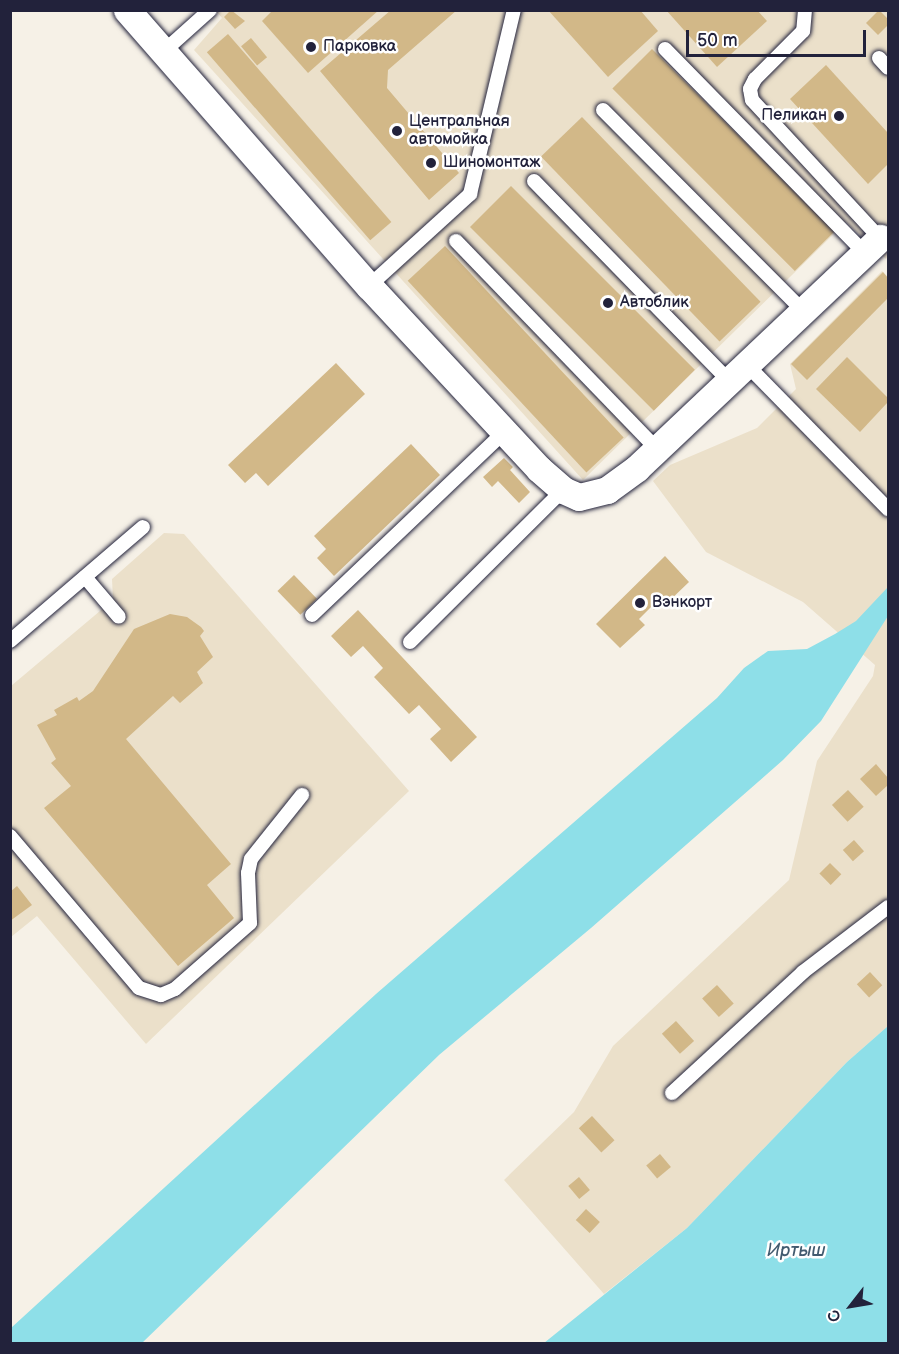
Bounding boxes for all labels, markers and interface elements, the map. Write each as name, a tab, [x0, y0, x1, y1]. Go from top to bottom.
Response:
scale bar	[689, 18, 869, 56]
text: 50 m	[697, 30, 738, 51]
place label: Парковка	[323, 37, 396, 57]
marker: Парковка	[304, 40, 318, 54]
place label: Пеликан	[761, 106, 827, 126]
marker: Пеликан	[832, 109, 846, 123]
place label: Центральная автомойка	[409, 112, 510, 150]
marker: Центральная автомойка	[390, 124, 404, 138]
place label: Шиномонтаж	[443, 153, 540, 173]
marker: Шиномонтаж	[424, 156, 438, 170]
place label: Автоблик	[620, 293, 689, 313]
marker: Автоблик	[601, 296, 615, 310]
place label: Вэнкорт	[652, 593, 712, 613]
marker: Вэнкорт	[633, 596, 647, 610]
water label: Иртыш	[767, 1240, 825, 1262]
north arrow	[821, 1276, 881, 1336]
text: С	[824, 1306, 846, 1325]

